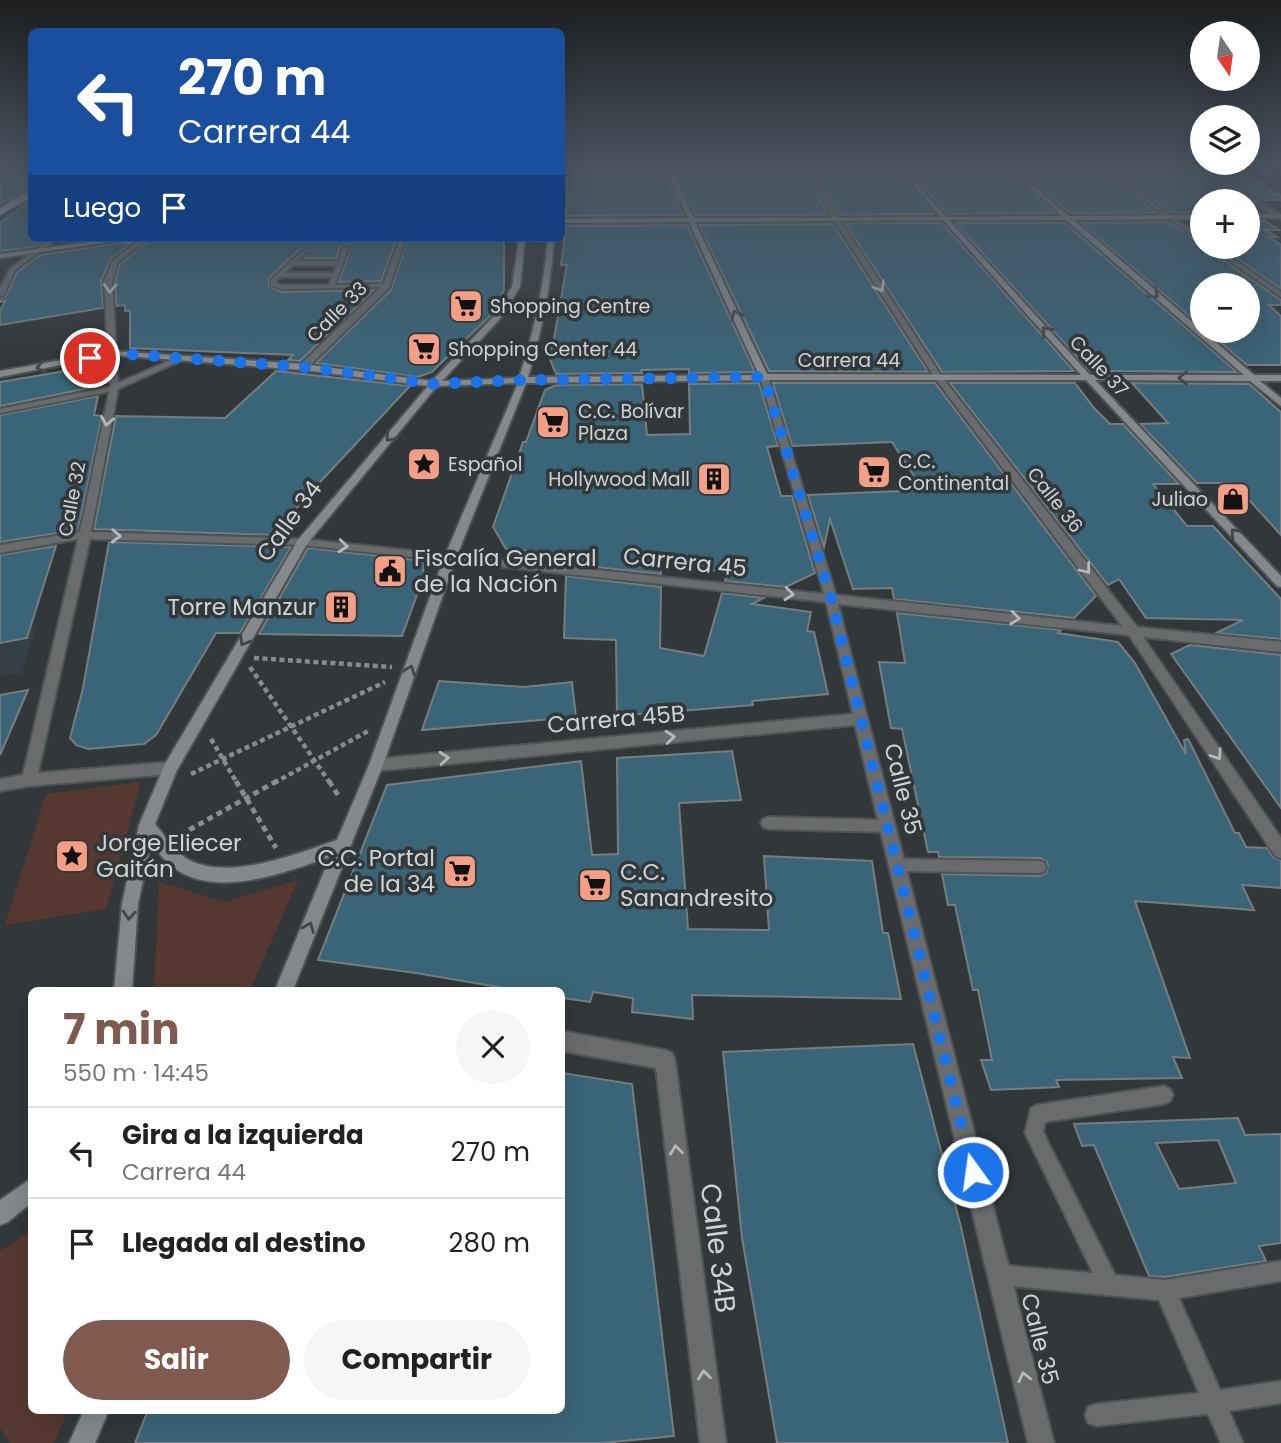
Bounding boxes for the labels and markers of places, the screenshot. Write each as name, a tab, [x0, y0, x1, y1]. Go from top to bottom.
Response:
supermarket icon: Shopping Centre	[447, 287, 485, 325]
place label: Shopping Centre	[490, 293, 650, 320]
pin	[60, 328, 120, 388]
supermarket icon: Shopping Center 44	[405, 330, 443, 368]
place label: Shopping Center 44	[448, 336, 637, 363]
place label: C.C. Bolívar Plaza	[578, 398, 684, 447]
supermarket icon: C.C. Bolívar Plaza	[534, 403, 572, 441]
place icon: Español	[405, 445, 443, 483]
place label: C.C. Continental	[898, 448, 1009, 497]
place label: Español	[448, 451, 522, 478]
supermarket icon: C.C. Continental	[855, 453, 893, 491]
building icon: Hollywood Mall	[695, 460, 733, 498]
place label: Hollywood Mall	[548, 466, 690, 493]
shop icon: Juliao	[1214, 480, 1252, 518]
place label: Juliao	[1151, 486, 1208, 513]
place label: Fiscalía General de la Nación	[414, 542, 597, 600]
public building icon: Fiscalía General de la Nación	[371, 552, 409, 590]
building icon: Torre Manzur	[322, 588, 360, 626]
place label: Torre Manzur	[167, 591, 316, 623]
place label: Jorge Eliecer Gaitán	[96, 827, 242, 885]
place icon: Jorge Eliecer Gaitán	[53, 837, 91, 875]
place label: C.C. Portal de la 34	[317, 842, 435, 900]
supermarket icon: C.C. Portal de la 34	[441, 852, 479, 890]
place label: C.C. Sanandresito	[620, 856, 773, 914]
supermarket icon: C.C. Sanandresito	[576, 866, 614, 904]

